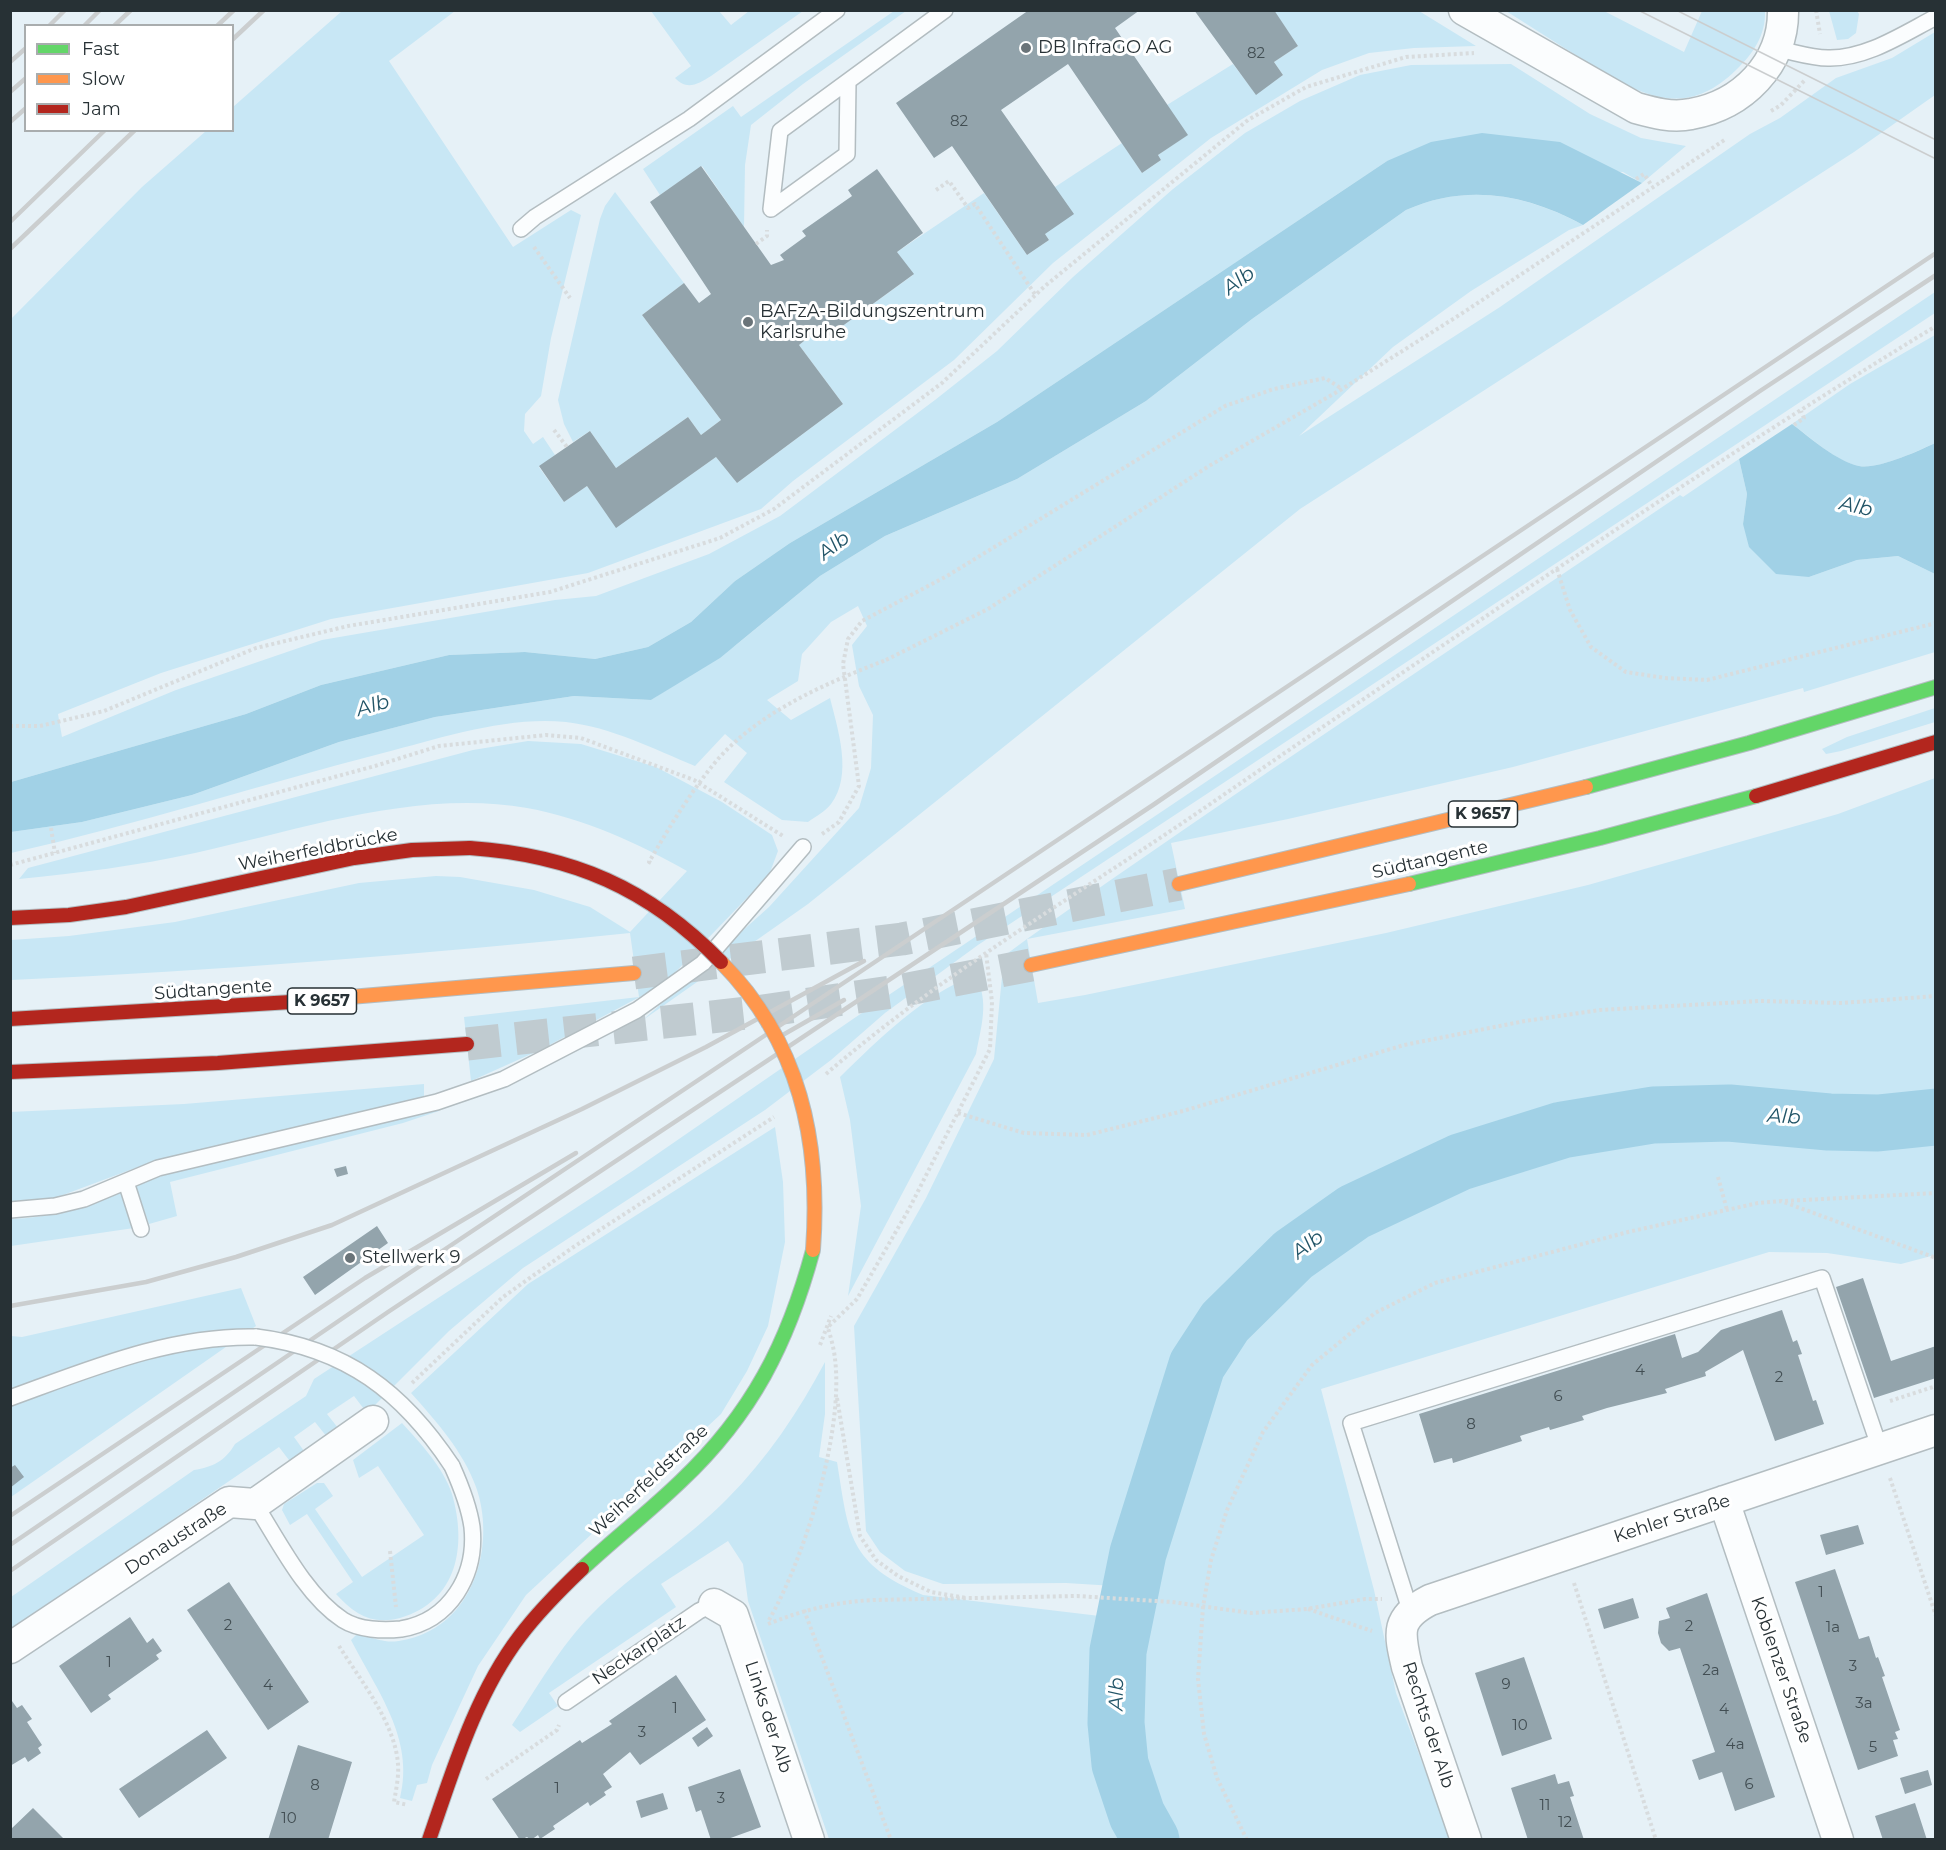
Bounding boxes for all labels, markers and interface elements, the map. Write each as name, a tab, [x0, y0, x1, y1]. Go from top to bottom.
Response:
legend	[24, 24, 234, 132]
place label: DB InfraGO AG	[1038, 37, 1172, 59]
text: Fast	[82, 38, 120, 60]
marker: DB InfraGO AG	[1019, 41, 1033, 55]
house number: 82	[1247, 45, 1265, 63]
text: Slow	[82, 68, 125, 90]
text: Jam	[82, 98, 121, 120]
house number: 82	[950, 113, 968, 131]
water label: Alb	[1218, 262, 1260, 300]
place label: BAFzA-Bildungszentrum Karlsruhe	[760, 301, 985, 344]
marker: BAFzA-Bildungszentrum Karlsruhe	[741, 315, 755, 329]
water label: Alb	[1837, 492, 1875, 522]
water label: Alb	[813, 526, 855, 566]
water label: Alb	[354, 690, 392, 722]
road number: K 9657	[1448, 801, 1518, 827]
street label: Weiherfeldbrücke	[237, 824, 399, 876]
street label: Südtangente	[1370, 836, 1490, 884]
street label: Südtangente	[153, 975, 273, 1005]
road number: K 9657	[288, 988, 356, 1014]
water label: Alb	[1767, 1104, 1801, 1130]
water label: Alb	[1287, 1225, 1329, 1265]
place label: Stellwerk 9	[362, 1247, 461, 1269]
marker: Stellwerk 9	[343, 1251, 357, 1265]
house number: 4	[1635, 1362, 1645, 1380]
house number: 2	[1775, 1369, 1783, 1387]
house number: 6	[1553, 1388, 1563, 1406]
house number: 8	[1466, 1416, 1476, 1434]
street label: Weiherfeldstraße	[585, 1420, 713, 1542]
street label: Kehler Straße	[1611, 1490, 1733, 1548]
street label: Donaustraße	[121, 1498, 231, 1580]
house number: 1	[1818, 1584, 1824, 1602]
street label: Koblenzer Straße	[1746, 1594, 1816, 1746]
street label: Neckarplatz	[588, 1612, 690, 1690]
house number: 2	[224, 1617, 232, 1635]
house number: 2	[1685, 1618, 1693, 1636]
house number: 1a	[1826, 1619, 1840, 1637]
house number: 1	[106, 1654, 112, 1672]
street label: Links der Alb	[740, 1658, 796, 1776]
house number: 3	[1849, 1658, 1857, 1676]
street label: Rechts der Alb	[1397, 1659, 1459, 1791]
house number: 2a	[1702, 1662, 1720, 1680]
house number: 9	[1501, 1676, 1511, 1694]
house number: 4	[263, 1677, 273, 1695]
water label: Alb	[1105, 1677, 1129, 1711]
house number: 3a	[1855, 1695, 1873, 1713]
house number: 1	[672, 1700, 678, 1718]
house number: 4	[1719, 1701, 1729, 1719]
house number: 10	[1512, 1717, 1528, 1735]
house number: 3	[638, 1724, 646, 1742]
house number: 4a	[1725, 1736, 1745, 1754]
house number: 5	[1869, 1739, 1877, 1757]
house number: 6	[1744, 1776, 1754, 1794]
house number: 8	[310, 1777, 320, 1795]
house number: 1	[554, 1780, 560, 1798]
house number: 3	[717, 1790, 725, 1808]
house number: 11	[1540, 1797, 1550, 1815]
house number: 10	[281, 1810, 297, 1828]
house number: 12	[1558, 1814, 1572, 1832]

